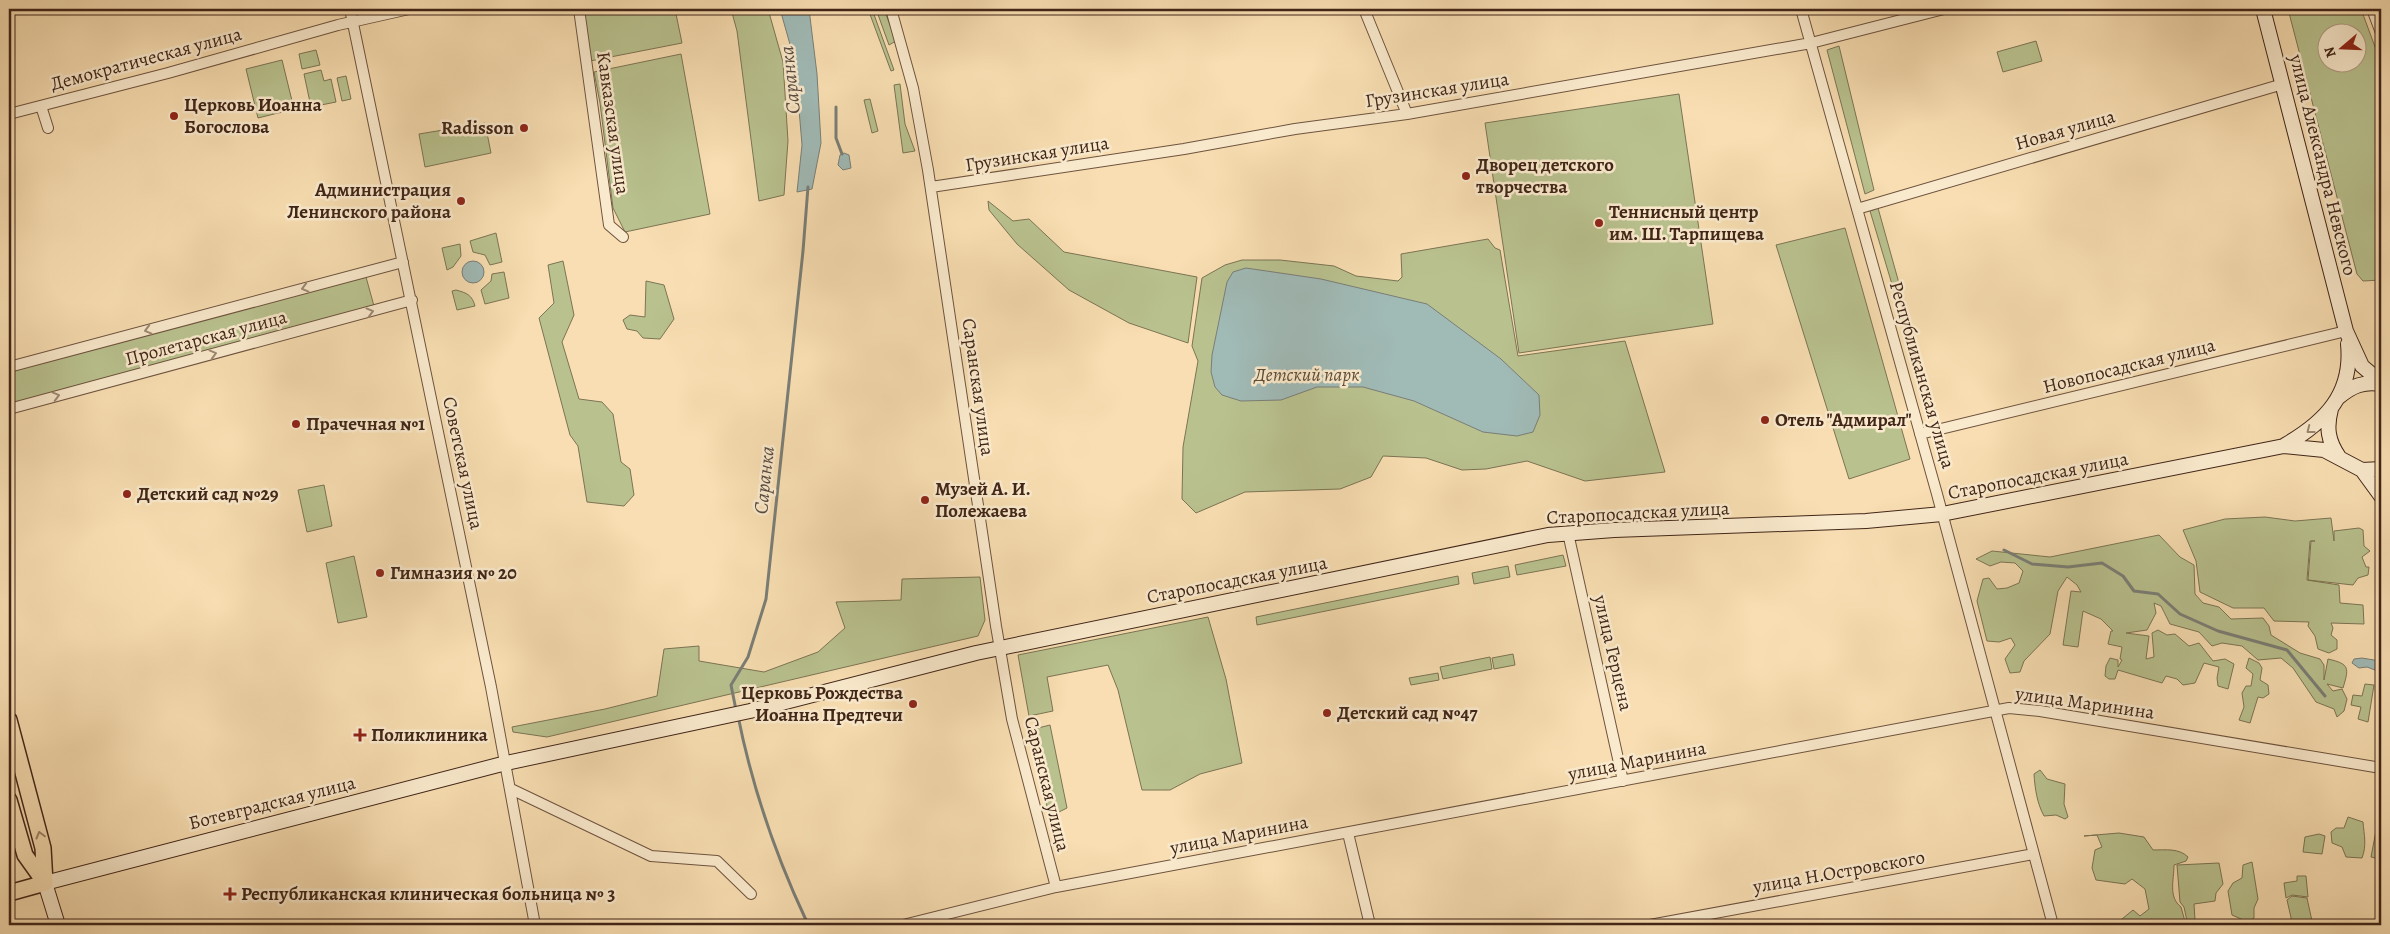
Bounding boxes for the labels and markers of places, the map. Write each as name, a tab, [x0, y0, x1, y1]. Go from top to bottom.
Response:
place label: Церковь Иоанна Богослова	[184, 92, 323, 140]
marker: Церковь Иоанна Богослова	[168, 110, 180, 122]
place label: Radisson	[441, 115, 514, 141]
marker: Radisson	[518, 122, 530, 134]
place label: Дворец детского творчества	[1476, 152, 1614, 200]
marker: Дворец детского творчества	[1460, 170, 1472, 182]
place label: Администрация Ленинского района	[287, 177, 452, 225]
marker: Администрация Ленинского района	[455, 195, 467, 207]
place label: Теннисный центр им. Ш. Тарпищева	[1609, 199, 1765, 247]
marker: Теннисный центр им. Ш. Тарпищева	[1593, 217, 1605, 229]
place label: Отель "Адмирал"	[1775, 407, 1912, 433]
place label: Прачечная №1	[306, 411, 425, 437]
marker: Отель "Адмирал"	[1759, 414, 1771, 426]
marker: Прачечная №1	[290, 418, 302, 430]
place label: Музей А. И. Полежаева	[935, 476, 1031, 524]
place label: Детский сад №29	[137, 481, 279, 507]
marker: Детский сад №29	[121, 488, 133, 500]
marker: Музей А. И. Полежаева	[919, 494, 931, 506]
place label: Гимназия № 20	[390, 560, 517, 586]
marker: Гимназия № 20	[374, 567, 386, 579]
place label: Церковь Рождества Иоанна Предтечи	[741, 680, 904, 728]
marker: Церковь Рождества Иоанна Предтечи	[907, 698, 919, 710]
place label: Детский сад №47	[1337, 700, 1478, 726]
marker: Детский сад №47	[1321, 707, 1333, 719]
place label: Поликлиника	[371, 722, 489, 748]
marker: Поликлиника	[353, 728, 367, 742]
place label: Республиканская клиническая больница № 3	[241, 881, 615, 907]
marker: Республиканская клиническая больница № 3	[223, 887, 237, 901]

